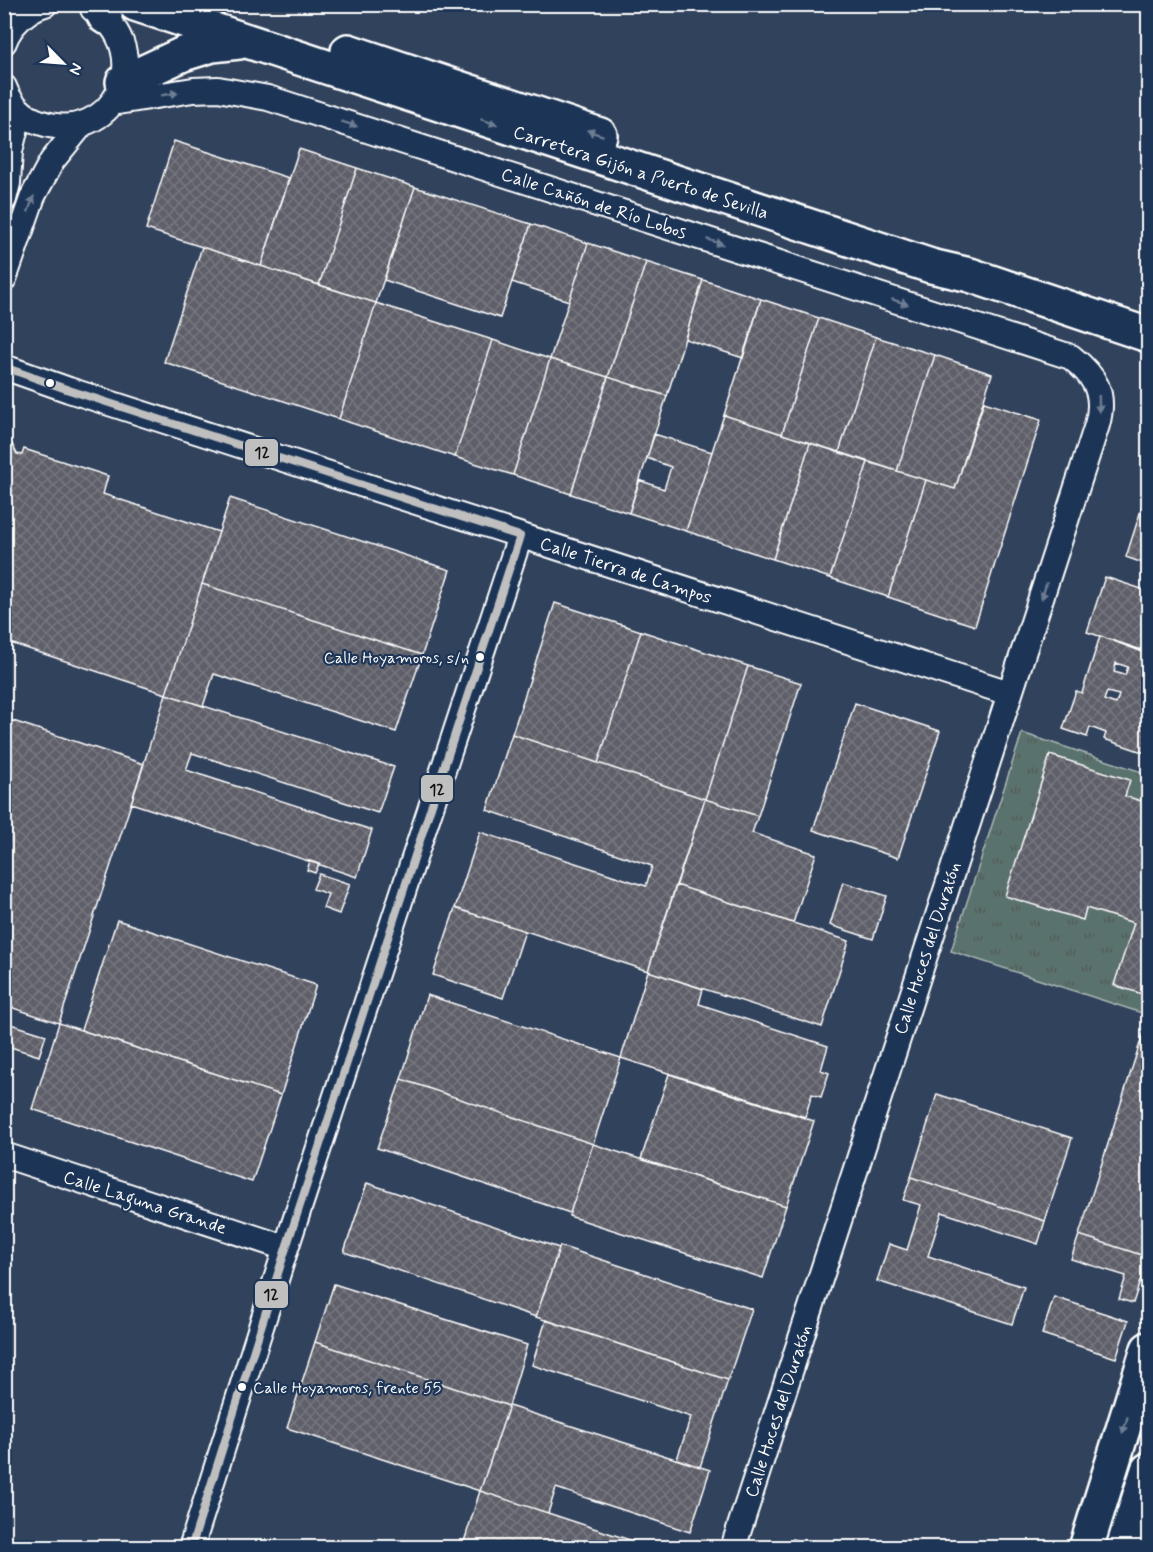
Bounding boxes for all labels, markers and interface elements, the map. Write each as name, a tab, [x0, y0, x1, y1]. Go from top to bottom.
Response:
north arrow	[33, 33, 93, 93]
text: N	[63, 59, 87, 78]
one-way arrow	[161, 89, 180, 98]
one-way arrow	[480, 118, 498, 128]
one-way arrow	[340, 119, 358, 129]
street label: Carretera Gijón a Puerto de Sevilla	[510, 120, 771, 226]
one-way arrow	[586, 128, 604, 137]
street label: Calle Cañón de Río Lobos	[498, 163, 690, 245]
one-way arrow	[26, 195, 36, 213]
one-way arrow	[706, 238, 724, 247]
one-way arrow	[891, 298, 909, 307]
unlabelled marker	[44, 377, 56, 389]
one-way arrow	[1095, 395, 1104, 414]
line badge: 12	[244, 438, 279, 467]
text: 12	[254, 443, 270, 464]
street label: Calle Tierra de Campos	[537, 532, 715, 610]
one-way arrow	[1039, 582, 1049, 600]
place label: Calle Hoyamoros, s/n	[324, 648, 469, 669]
marker: Calle Hoyamoros, s/n	[474, 651, 486, 663]
line badge: 12	[420, 774, 454, 803]
text: 12	[429, 780, 445, 801]
street label: Calle Hoces del Duratón	[889, 859, 967, 1038]
street label: Calle Laguna Grande	[59, 1165, 230, 1243]
line badge: 12	[254, 1280, 289, 1309]
text: 12	[263, 1285, 279, 1306]
street label: Calle Hoces del Duratón	[740, 1322, 818, 1501]
place label: Calle Hoyamoros, frente 55	[253, 1378, 441, 1399]
marker: Calle Hoyamoros, frente 55	[236, 1381, 248, 1393]
one-way arrow	[1119, 1416, 1129, 1434]

